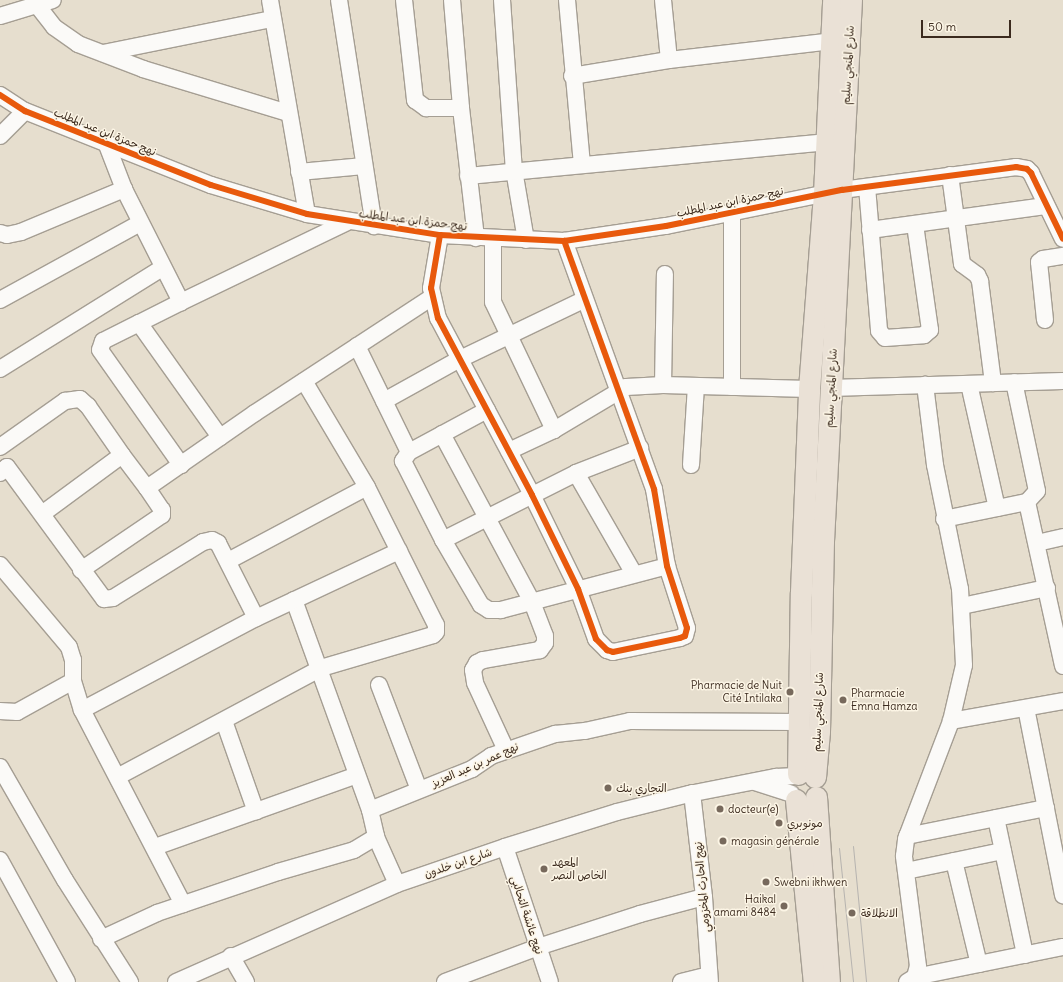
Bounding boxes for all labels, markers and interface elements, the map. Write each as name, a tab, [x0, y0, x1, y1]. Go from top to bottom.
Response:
scale bar	[923, 12, 1013, 38]
text: 50 m	[928, 19, 956, 34]
street label: شارع المنجي سليم	[839, 25, 857, 105]
street label: نهج حمزة ابن عبد المطلب	[52, 105, 158, 159]
street label: نهج حمزة ابن عبد المطلب	[675, 184, 785, 220]
street label: نهج حمزة ابن عبد المطلب	[358, 207, 468, 233]
street label: شارع المنجي سليم	[822, 348, 840, 428]
street label: شارع المنجي سليم	[810, 672, 826, 752]
place label: Pharmacie de Nuit Cité Intilaka	[691, 679, 782, 705]
marker: Pharmacie de Nuit Cité Intilaka	[785, 687, 795, 697]
place label: Pharmacie Emna Hamza	[851, 687, 918, 713]
marker: Pharmacie Emna Hamza	[838, 695, 848, 705]
street label: نهج عمر بن عبد العزيز	[429, 740, 521, 790]
place label: التجاري بنك	[616, 781, 667, 795]
marker: التجاري بنك	[603, 783, 613, 793]
place label: docteur(e)	[728, 802, 778, 816]
marker: docteur(e)	[715, 804, 725, 814]
place label: مونوبري	[787, 816, 823, 830]
marker: مونوبري	[774, 818, 784, 828]
place label: magasin générale	[731, 834, 819, 848]
marker: magasin générale	[718, 836, 728, 846]
street label: نهج الحارث المخزومي	[691, 841, 713, 933]
street label: شارع ابن خلدون	[422, 845, 494, 881]
place label: المعهد الخاص النصر	[552, 856, 607, 882]
marker: المعهد الخاص النصر	[539, 864, 549, 874]
street label: نهج عائشة التحالبي	[508, 874, 546, 956]
place label: Swebni ikhwen	[774, 875, 847, 889]
marker: Swebni ikhwen	[761, 877, 771, 887]
place label: Haikal amami 8484	[714, 893, 776, 919]
marker: Haikal amami 8484	[779, 901, 789, 911]
place label: الانطلاقة	[861, 906, 898, 920]
marker: الانطلاقة	[846, 907, 858, 919]

